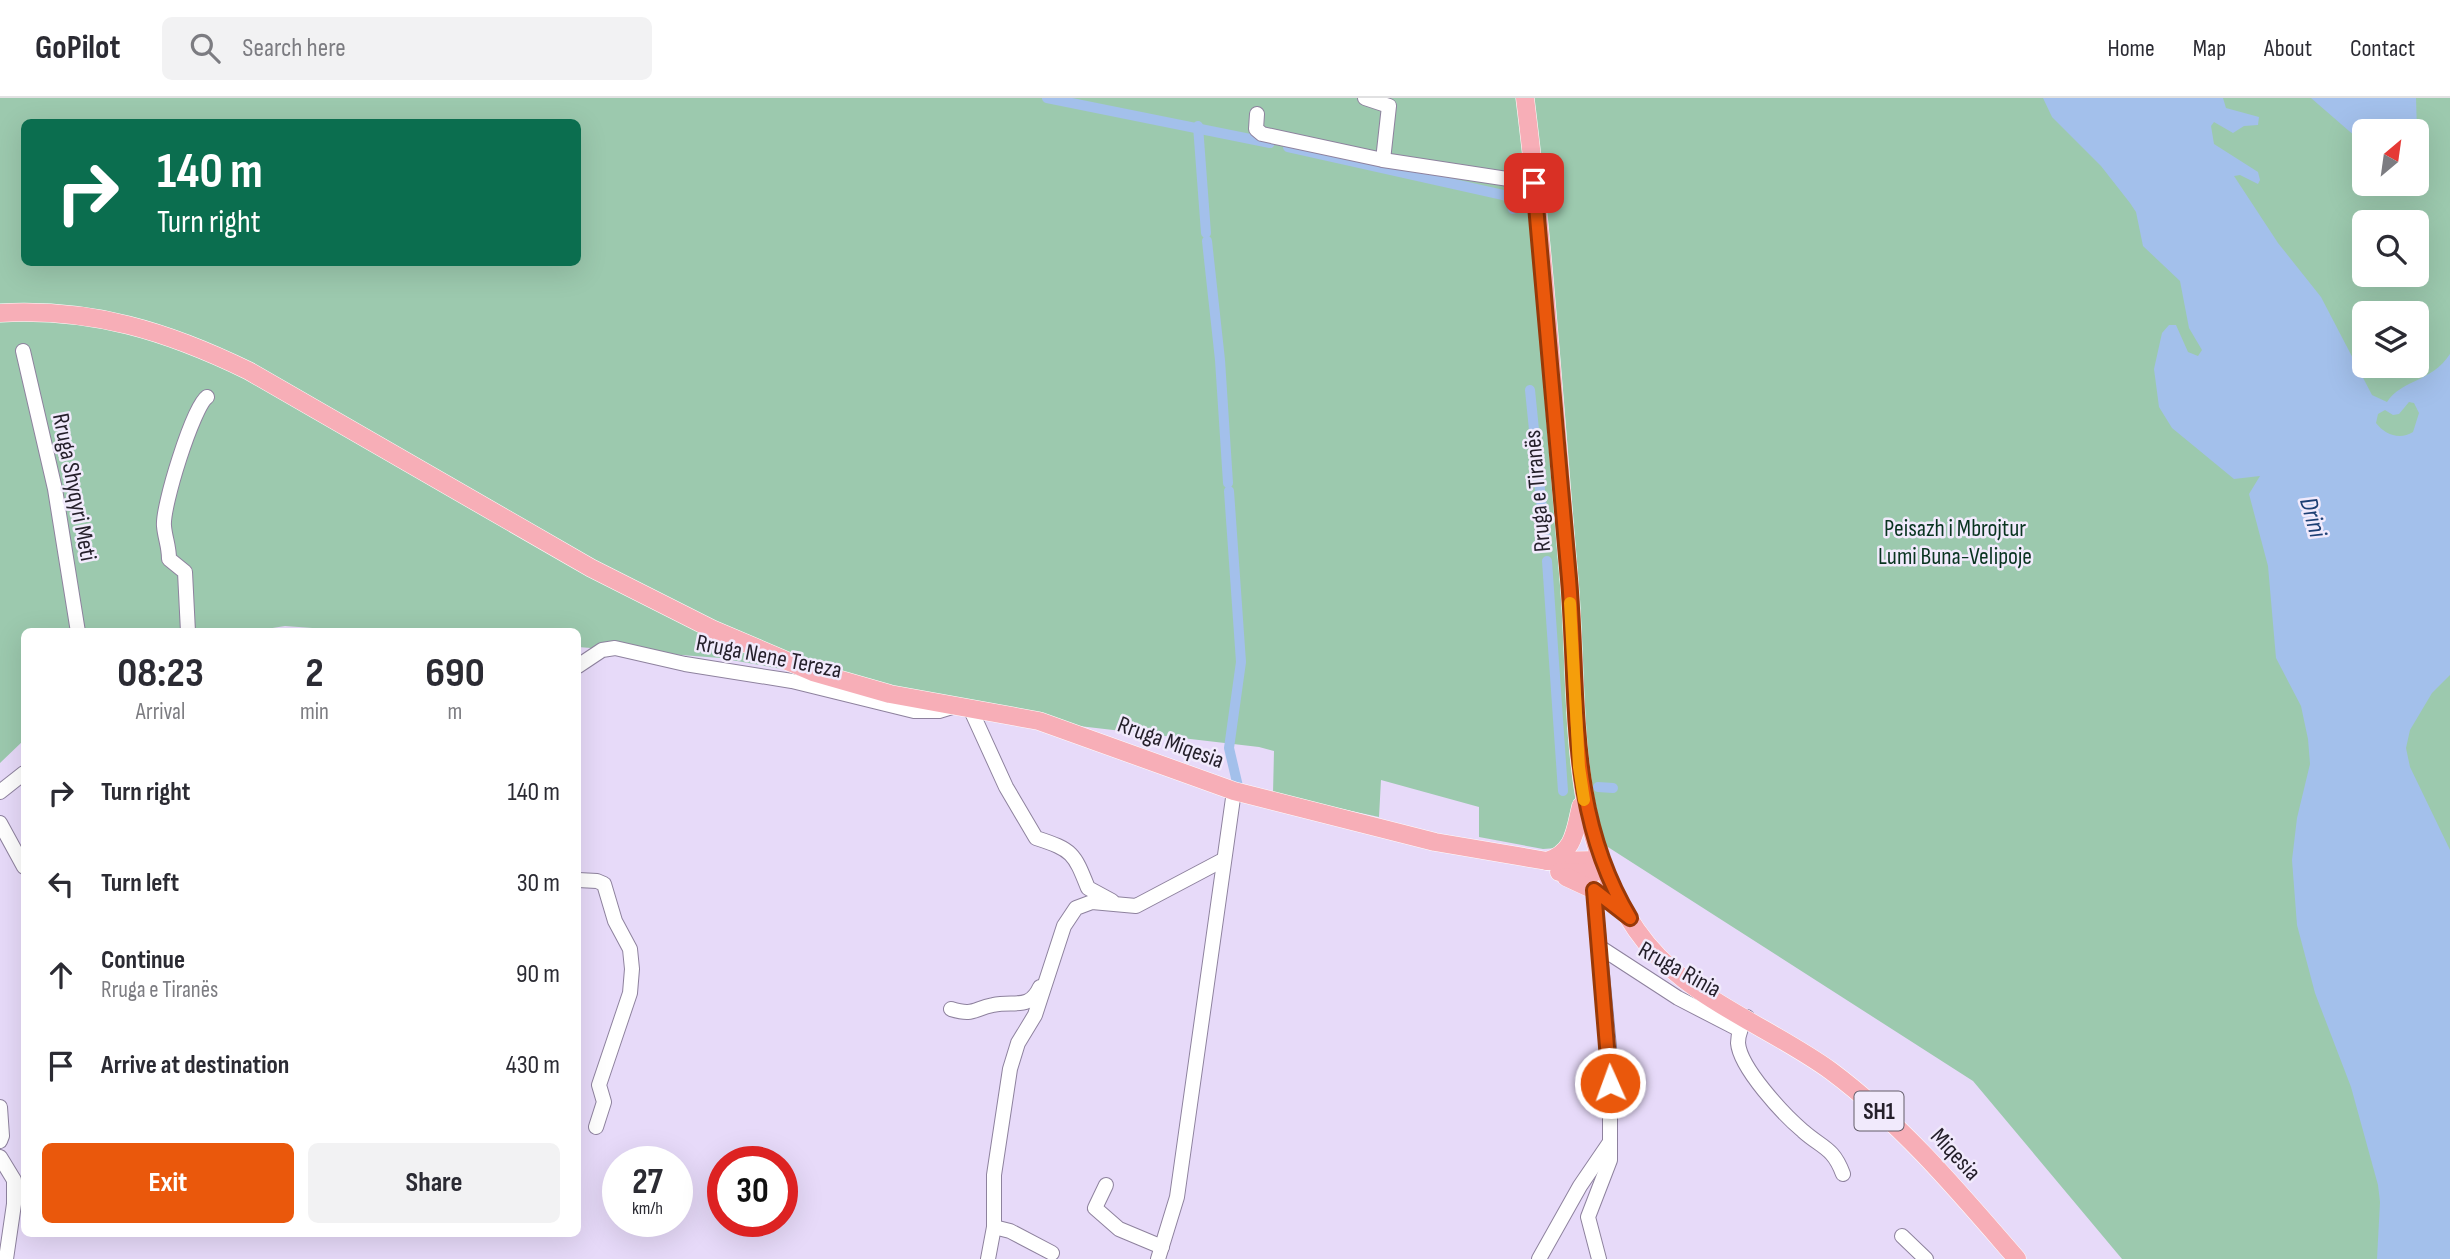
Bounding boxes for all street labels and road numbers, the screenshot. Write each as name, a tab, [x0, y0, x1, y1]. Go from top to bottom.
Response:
street label: Rruga Shyqyri Meti	[46, 411, 103, 563]
street label: Rruga e Tiranës	[1518, 429, 1557, 553]
street label: Rruga Nene Tereza	[694, 628, 844, 685]
street label: Rruga Miqesia	[1114, 710, 1228, 775]
street label: Rruga Rinia	[1633, 935, 1726, 1004]
road number: SH1	[1854, 1092, 1904, 1130]
street label: Miqesia	[1924, 1122, 1987, 1186]

